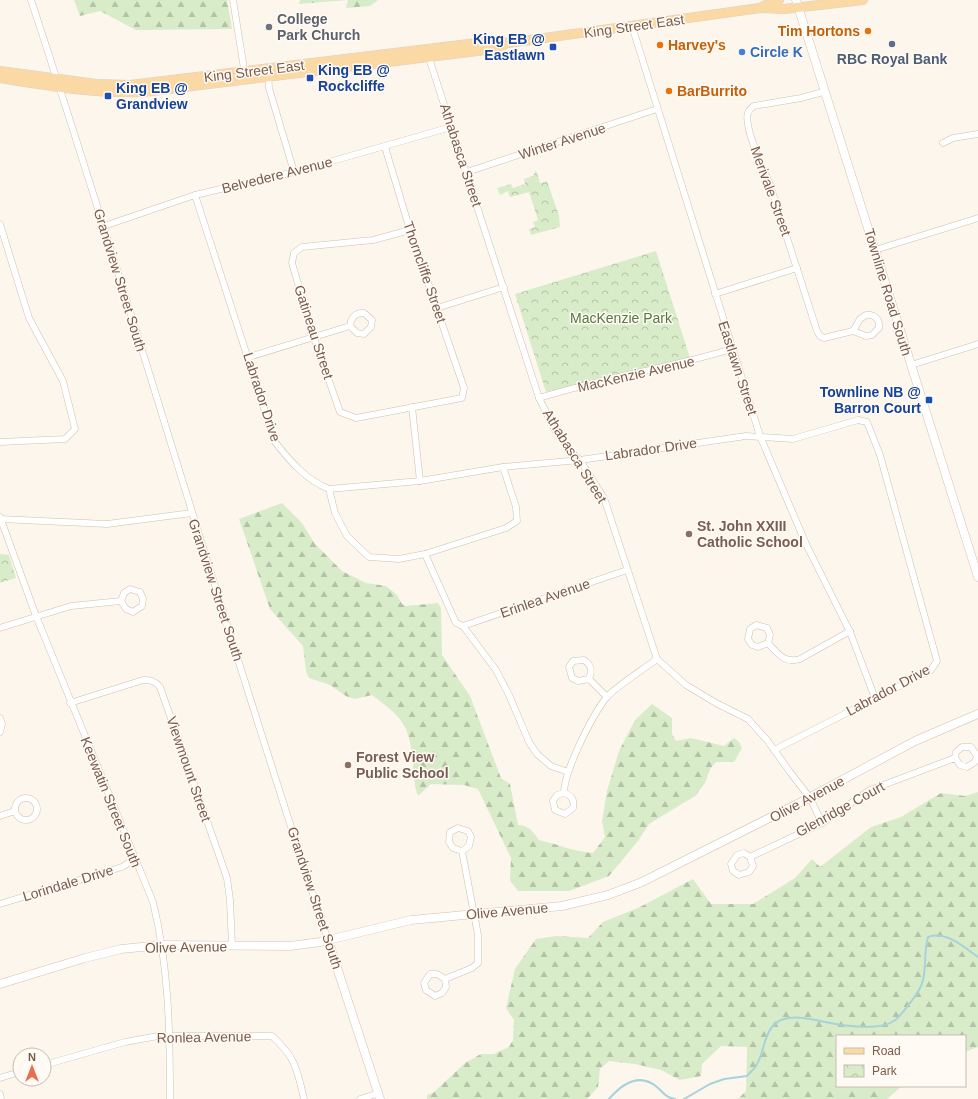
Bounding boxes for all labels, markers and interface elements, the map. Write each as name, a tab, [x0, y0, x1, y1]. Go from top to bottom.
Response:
place label: College Park Church	[277, 11, 360, 43]
street label: King Street East	[583, 11, 685, 41]
marker: College Park Church	[264, 22, 274, 32]
place label: Tim Hortons	[778, 23, 860, 39]
marker: Tim Hortons	[863, 26, 873, 36]
place label: King EB @ Eastlawn	[473, 31, 545, 63]
place label: Harvey's	[668, 37, 726, 53]
marker: RBC Royal Bank	[887, 39, 897, 49]
marker: Harvey's	[655, 40, 665, 50]
marker: King EB @ Eastlawn	[548, 42, 558, 52]
place label: Circle K	[750, 44, 803, 60]
marker: Circle K	[737, 47, 747, 57]
place label: RBC Royal Bank	[837, 51, 947, 67]
street label: King Street East	[203, 57, 305, 85]
place label: King EB @ Rockcliffe	[318, 62, 390, 94]
marker: King EB @ Rockcliffe	[305, 73, 315, 83]
place label: King EB @ Grandview	[116, 80, 188, 112]
place label: BarBurrito	[677, 83, 747, 99]
marker: BarBurrito	[664, 86, 674, 96]
marker: King EB @ Grandview	[103, 91, 113, 101]
street label: Athabasca Street	[437, 101, 485, 209]
street label: Winter Avenue	[516, 119, 608, 163]
street label: Merivale Street	[747, 144, 795, 238]
street label: Belvedere Avenue	[220, 153, 334, 196]
street label: Grandview Street South	[91, 207, 149, 353]
street label: Thorncliffe Street	[400, 219, 450, 325]
street label: Townline Road South	[861, 226, 915, 358]
street label: Gatineau Street	[291, 283, 337, 381]
park label: MacKenzie Park	[570, 310, 673, 326]
street label: Eastlawn Street	[715, 319, 761, 417]
street label: Labrador Drive	[240, 350, 284, 444]
street label: MacKenzie Avenue	[576, 353, 696, 395]
place label: Townline NB @ Barron Court	[820, 384, 921, 416]
marker: Townline NB @ Barron Court	[924, 395, 934, 405]
street label: Athabasca Street	[540, 406, 610, 506]
street label: Labrador Drive	[604, 435, 698, 463]
street label: Grandview Street South	[185, 517, 247, 663]
place label: St. John XXIII Catholic School	[697, 518, 803, 550]
marker: St. John XXIII Catholic School	[684, 529, 694, 539]
street label: Erinlea Avenue	[498, 575, 592, 621]
street label: Labrador Drive	[843, 661, 933, 719]
street label: Viewmount Street	[163, 714, 215, 824]
street label: Keewatin Street South	[77, 734, 145, 870]
place label: Forest View Public School	[356, 749, 449, 781]
marker: Forest View Public School	[343, 760, 353, 770]
street label: Olive Avenue	[767, 773, 847, 825]
street label: Glenridge Court	[793, 778, 887, 840]
street label: Grandview Street South	[284, 825, 346, 971]
street label: Lorindale Drive	[21, 862, 116, 904]
street label: Olive Avenue	[465, 899, 549, 923]
street label: Olive Avenue	[145, 938, 227, 956]
street label: Ronlea Avenue	[157, 1028, 252, 1046]
legend	[836, 1035, 966, 1087]
text: Road	[872, 1044, 901, 1058]
north arrow	[12, 1047, 52, 1087]
text: N	[28, 1051, 36, 1063]
text: Park	[872, 1064, 898, 1078]

